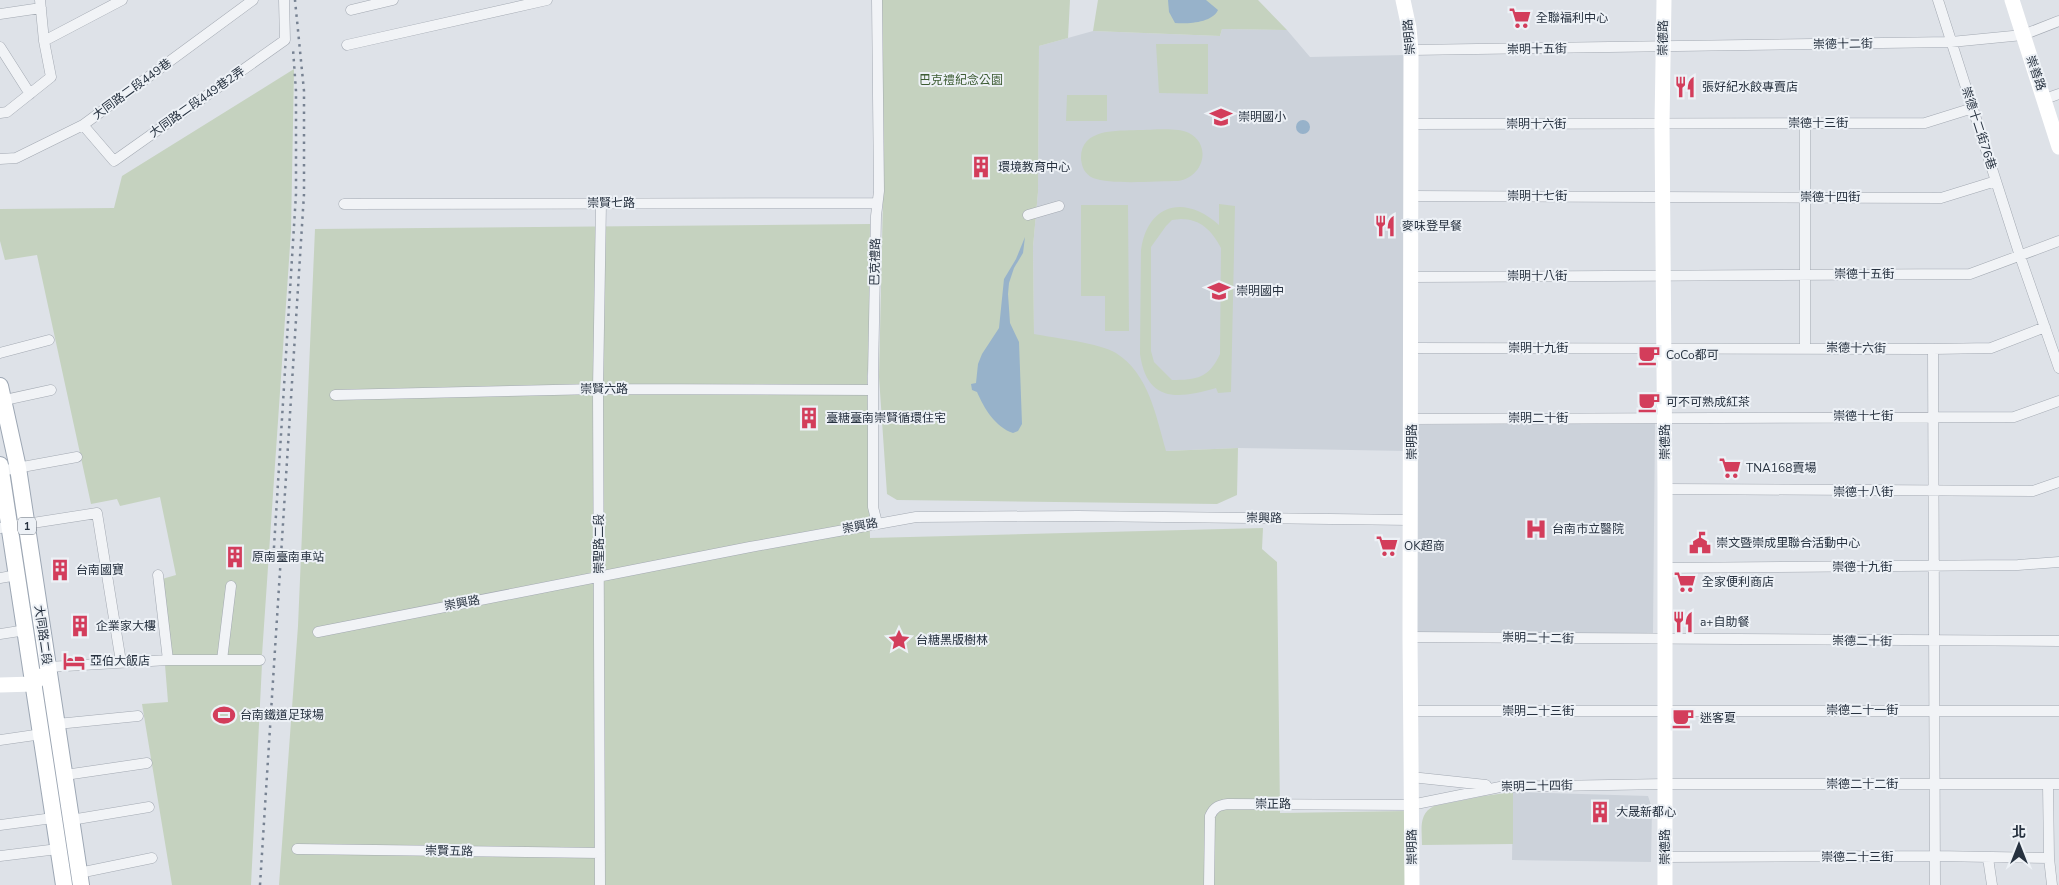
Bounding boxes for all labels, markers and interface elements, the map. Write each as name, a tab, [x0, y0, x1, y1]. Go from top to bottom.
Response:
supermarket icon: 全聯福利中心	[1507, 5, 1533, 31]
place label: 全聯福利中心	[1536, 10, 1608, 26]
street label: 崇明路	[1399, 18, 1419, 56]
street label: 崇德路	[1655, 20, 1671, 56]
street label: 崇德十二街	[1813, 35, 1873, 53]
street label: 崇明十五街	[1507, 40, 1567, 58]
street label: 崇善路	[2023, 53, 2049, 93]
street label: 大同路二段449巷	[89, 55, 175, 123]
street label: 大同路二段449巷2弄	[146, 63, 248, 141]
park label: 巴克禮紀念公園	[919, 72, 1003, 88]
restaurant icon: 張好紀水餃專賣店	[1672, 74, 1698, 100]
place label: 張好紀水餃專賣店	[1702, 79, 1798, 95]
street label: 崇德十二街76巷	[1958, 84, 2000, 172]
school or university icon: 崇明國小	[1208, 104, 1234, 130]
place label: 崇明國小	[1238, 109, 1286, 125]
street label: 崇德十三街	[1788, 115, 1848, 131]
street label: 崇明十六街	[1506, 116, 1566, 132]
building icon: 環境教育中心	[968, 154, 994, 180]
place label: 環境教育中心	[998, 159, 1070, 175]
street label: 崇明十七街	[1507, 188, 1567, 204]
street label: 崇德十四街	[1800, 189, 1860, 205]
street label: 崇賢七路	[587, 195, 635, 211]
restaurant icon: 麥味登早餐	[1372, 213, 1398, 239]
place label: 麥味登早餐	[1402, 218, 1462, 234]
street label: 巴克禮路	[867, 238, 883, 286]
street label: 崇德十五街	[1834, 266, 1894, 282]
street label: 崇明十八街	[1507, 268, 1567, 284]
school or university icon: 崇明國中	[1206, 278, 1232, 304]
place label: 崇明國中	[1236, 283, 1284, 299]
street label: 崇德十六街	[1826, 339, 1886, 357]
street label: 崇明十九街	[1508, 340, 1568, 356]
cafe icon: CoCo都可	[1636, 342, 1662, 368]
place label: CoCo都可	[1666, 347, 1719, 363]
street label: 崇賢六路	[580, 381, 628, 397]
cafe icon: 可不可熟成紅茶	[1636, 389, 1662, 415]
place label: 可不可熟成紅茶	[1666, 394, 1750, 410]
building icon: 臺糖臺南崇賢循環住宅	[796, 405, 822, 431]
street label: 崇德十七街	[1833, 408, 1893, 424]
place label: 臺糖臺南崇賢循環住宅	[826, 410, 946, 426]
street label: 崇明二十街	[1508, 410, 1568, 426]
street label: 崇明路	[1404, 424, 1420, 460]
street label: 崇德路	[1657, 424, 1673, 460]
supermarket icon: TNA168賣場	[1717, 455, 1743, 481]
place label: TNA168賣場	[1746, 460, 1816, 476]
street label: 崇德十八街	[1833, 484, 1893, 500]
street label: 崇興路	[1246, 510, 1282, 526]
street label: 崇聖路二段	[591, 514, 607, 574]
street label: 崇興路	[841, 515, 879, 537]
hospital icon: 台南市立醫院	[1523, 516, 1549, 542]
road number: 1	[18, 518, 36, 534]
place label: 台南市立醫院	[1552, 521, 1624, 537]
public building icon: 崇文暨崇成里聯合活動中心	[1687, 530, 1713, 556]
supermarket icon: OK超商	[1374, 533, 1400, 559]
place label: 崇文暨崇成里聯合活動中心	[1716, 535, 1860, 551]
place label: OK超商	[1404, 538, 1445, 554]
building icon: 原南臺南車站	[222, 544, 248, 570]
place label: 原南臺南車站	[252, 549, 324, 565]
building icon: 台南國寶	[47, 557, 73, 583]
street label: 崇德十九街	[1832, 559, 1892, 575]
place label: 台南國寶	[76, 562, 124, 578]
supermarket icon: 全家便利商店	[1672, 569, 1698, 595]
place label: 全家便利商店	[1702, 574, 1774, 590]
street label: 崇興路	[443, 592, 481, 614]
street label: 大同路二段	[31, 604, 55, 666]
restaurant icon: a+自助餐	[1670, 609, 1696, 635]
building icon: 企業家大樓	[67, 613, 93, 639]
place label: a+自助餐	[1700, 614, 1750, 630]
place label: 企業家大樓	[96, 618, 156, 634]
place icon: 台糖黑版樹林	[886, 627, 912, 653]
street label: 崇明二十二街	[1502, 629, 1574, 647]
place label: 台糖黑版樹林	[916, 632, 988, 648]
street label: 崇德二十街	[1832, 632, 1892, 650]
hotel icon: 亞伯大飯店	[61, 648, 87, 674]
place label: 亞伯大飯店	[90, 653, 150, 669]
sports icon: 台南鐵道足球場	[211, 702, 237, 728]
street label: 崇德二十一街	[1826, 702, 1898, 718]
street label: 崇明二十三街	[1502, 703, 1574, 719]
cafe icon: 迷客夏	[1670, 705, 1696, 731]
place label: 台南鐵道足球場	[240, 707, 324, 723]
place label: 迷客夏	[1700, 710, 1736, 726]
street label: 崇德二十二街	[1826, 776, 1898, 792]
street label: 崇明二十四街	[1501, 777, 1573, 795]
street label: 崇正路	[1255, 796, 1291, 812]
building icon: 大晟新都心	[1587, 799, 1613, 825]
place label: 大晟新都心	[1616, 804, 1676, 820]
north arrow	[1994, 820, 2044, 870]
text: 北	[2012, 823, 2026, 842]
street label: 崇明路	[1404, 829, 1420, 865]
street label: 崇德路	[1657, 829, 1673, 865]
street label: 崇賢五路	[425, 843, 473, 859]
street label: 崇德二十三街	[1821, 849, 1893, 865]

